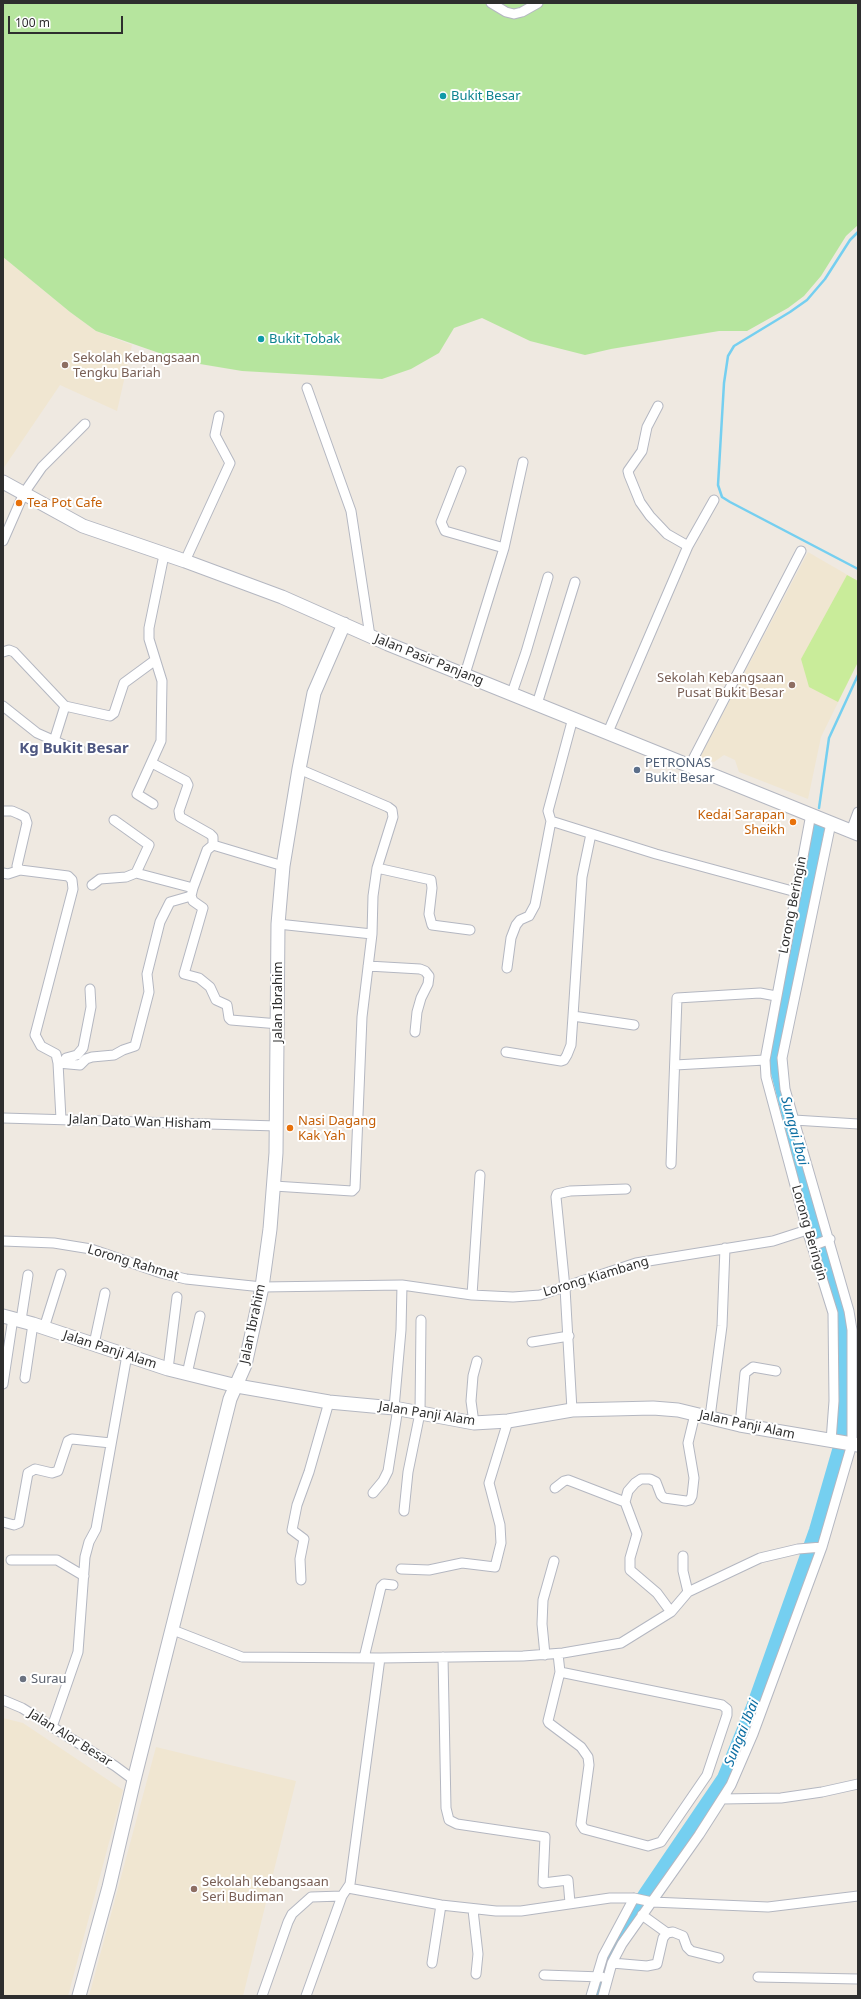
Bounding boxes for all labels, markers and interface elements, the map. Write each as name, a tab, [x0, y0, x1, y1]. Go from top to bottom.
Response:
scale bar	[10, 8, 125, 34]
text: 100 m	[15, 14, 50, 31]
place label: Bukit Besar	[451, 88, 521, 104]
marker: Bukit Besar	[438, 91, 448, 101]
place label: Bukit Tobak	[269, 331, 340, 347]
marker: Bukit Tobak	[256, 334, 266, 344]
place label: Sekolah Kebangsaan Tengku Bariah	[73, 350, 200, 381]
marker: Sekolah Kebangsaan Tengku Bariah	[60, 360, 70, 370]
place label: Tea Pot Cafe	[27, 495, 102, 511]
marker: Tea Pot Cafe	[14, 498, 24, 508]
street label: Jalan Pasir Panjang	[372, 631, 486, 689]
place label: Sekolah Kebangsaan Pusat Bukit Besar	[657, 670, 784, 701]
marker: Sekolah Kebangsaan Pusat Bukit Besar	[787, 680, 797, 690]
district label: Kg Bukit Besar	[19, 740, 129, 758]
place label: PETRONAS Bukit Besar	[645, 755, 715, 786]
marker: PETRONAS Bukit Besar	[632, 765, 642, 775]
place label: Kedai Sarapan Sheikh	[697, 807, 785, 838]
marker: Kedai Sarapan Sheikh	[788, 817, 798, 827]
street label: Lorong Beringin	[776, 855, 810, 955]
street label: Jalan Ibrahim	[270, 961, 286, 1043]
water label: Sungai Ibai	[777, 1095, 811, 1167]
street label: Jalan Dato Wan Hisham	[68, 1112, 212, 1132]
place label: Nasi Dagang Kak Yah	[298, 1113, 376, 1144]
marker: Nasi Dagang Kak Yah	[285, 1123, 295, 1133]
street label: Lorong Beringin	[788, 1183, 830, 1283]
street label: Lorong Rahmat	[85, 1242, 181, 1284]
street label: Lorong Kiambang	[541, 1254, 651, 1300]
street label: Jalan Ibrahim	[237, 1283, 269, 1365]
street label: Jalan Panji Alam	[61, 1328, 159, 1372]
street label: Jalan Panji Alam	[378, 1399, 476, 1429]
street label: Jalan Panji Alam	[698, 1407, 796, 1443]
place label: Surau	[31, 1671, 67, 1687]
marker: Surau	[18, 1674, 28, 1684]
water label: Sungai Ibai	[721, 1697, 763, 1769]
street label: Jalan Alor Besar	[25, 1706, 115, 1770]
place label: Sekolah Kebangsaan Seri Budiman	[202, 1874, 329, 1905]
marker: Sekolah Kebangsaan Seri Budiman	[189, 1884, 199, 1894]

